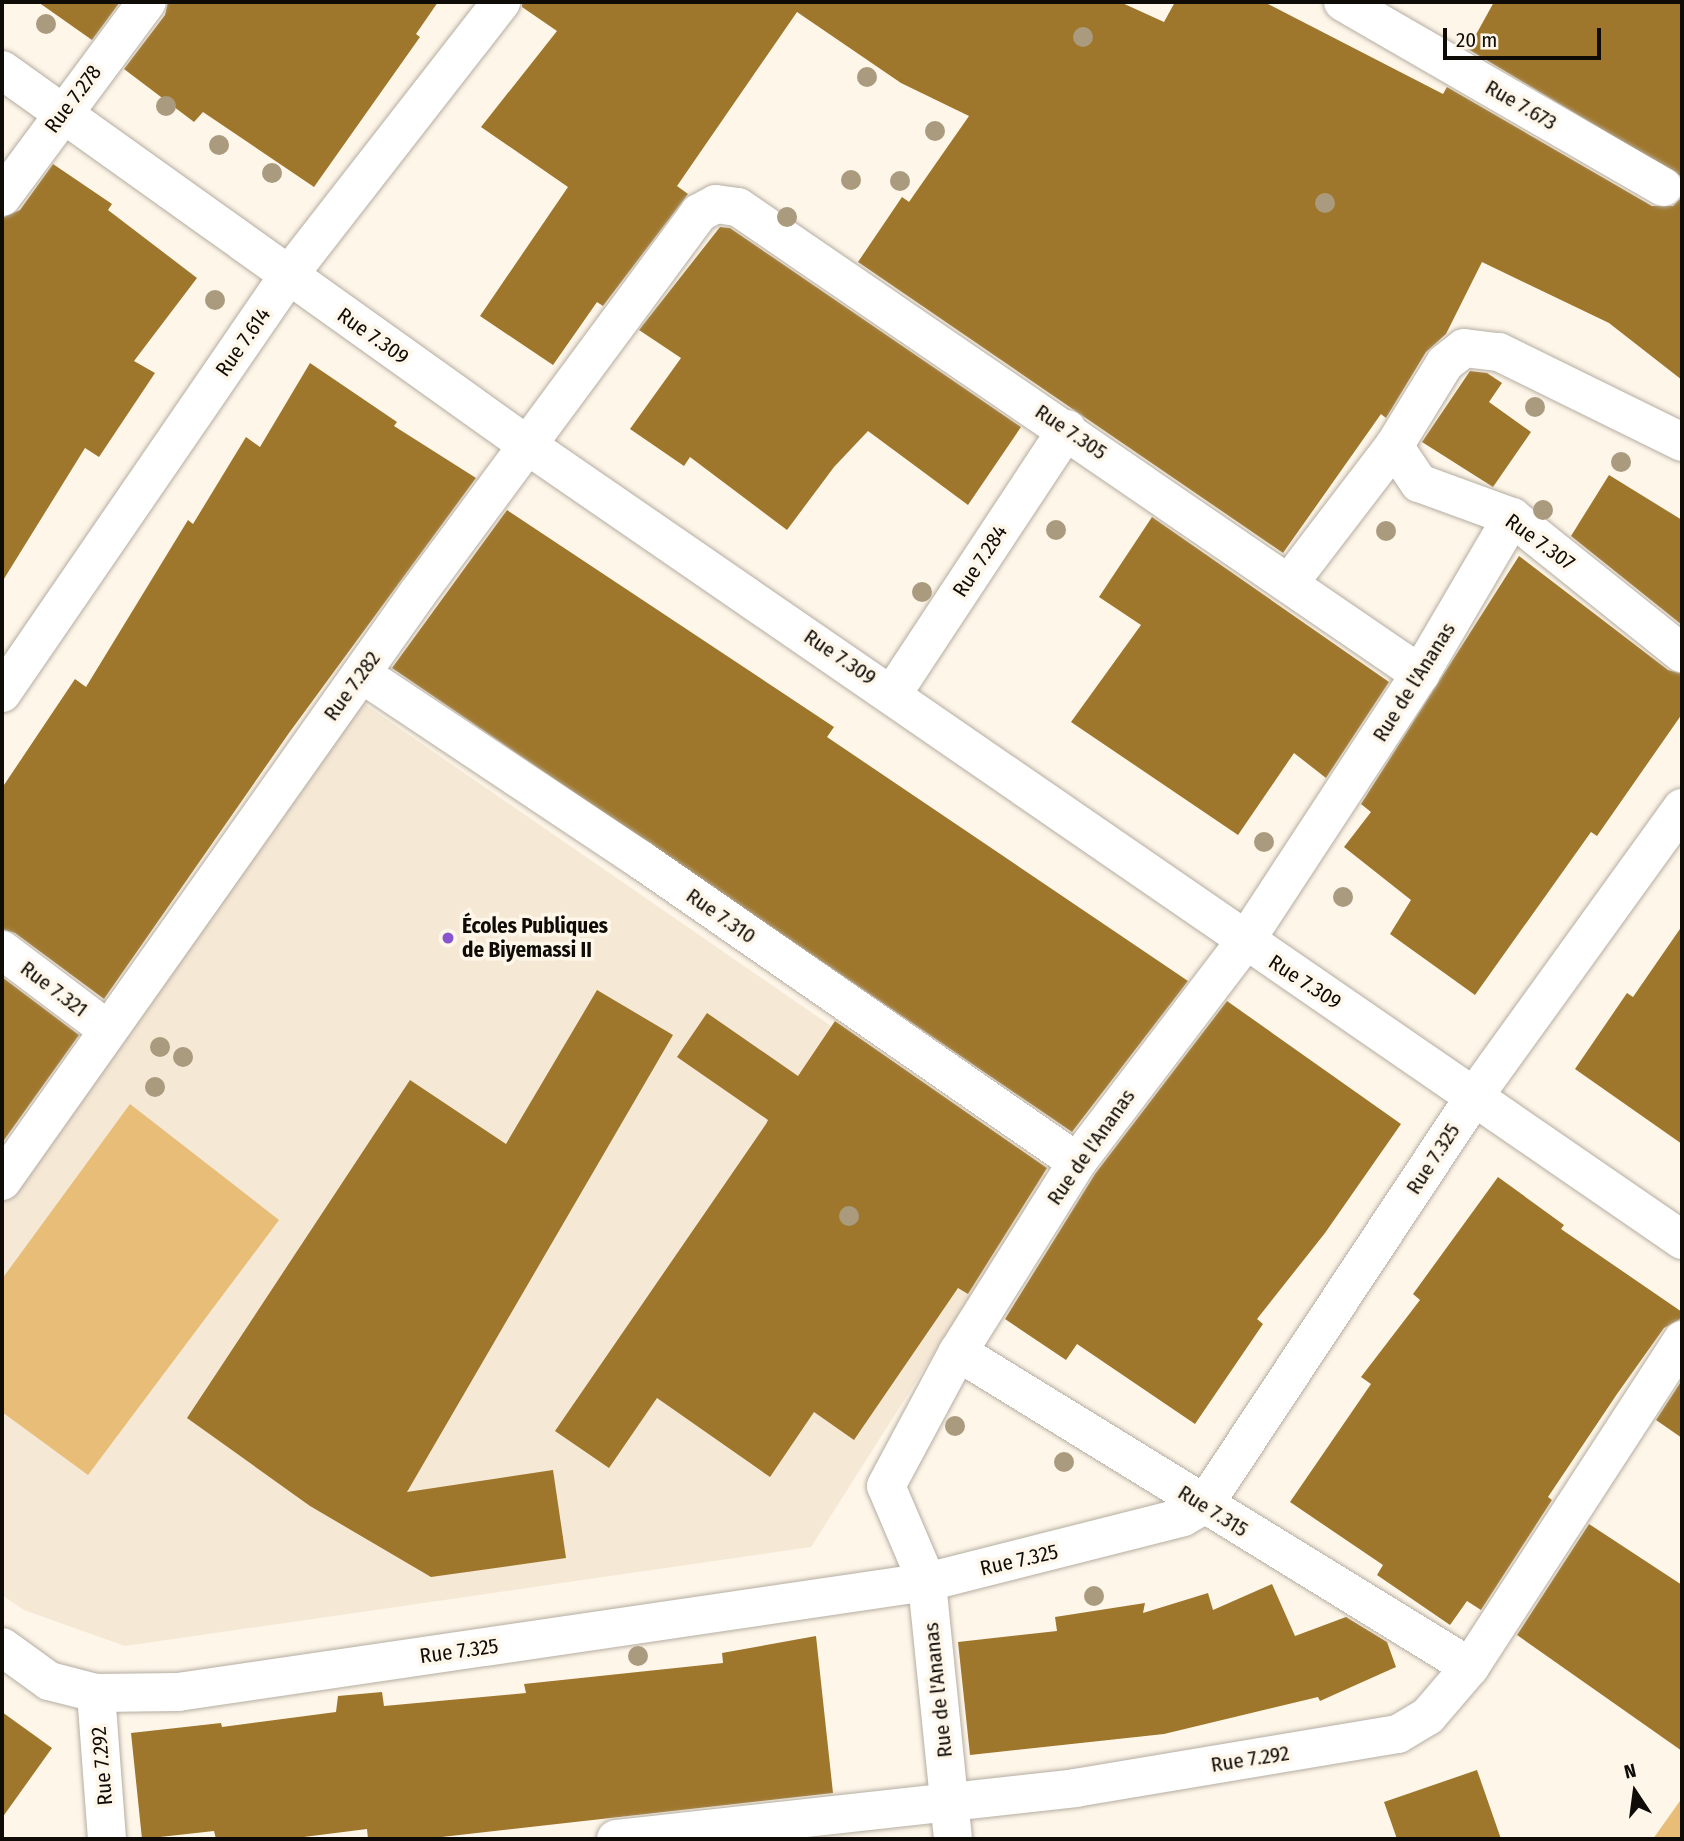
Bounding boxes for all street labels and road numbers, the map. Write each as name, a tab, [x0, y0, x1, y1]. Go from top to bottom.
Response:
street label: Rue 7.278	[39, 60, 107, 138]
street label: Rue 7.673	[1481, 75, 1561, 135]
street label: Rue 7.309	[332, 302, 414, 370]
street label: Rue 7.614	[210, 303, 276, 381]
street label: Rue 7.305	[1030, 399, 1112, 465]
street label: Rue 7.307	[1500, 508, 1580, 576]
street label: Rue 7.284	[947, 520, 1013, 602]
street label: Rue de l'Ananas	[1367, 618, 1461, 746]
street label: Rue 7.309	[799, 624, 881, 690]
street label: Rue 7.282	[318, 646, 386, 726]
street label: Rue 7.310	[681, 883, 761, 949]
street label: Rue 7.309	[1264, 949, 1346, 1015]
street label: Rue 7.321	[16, 956, 92, 1022]
street label: Rue de l'Ananas	[1042, 1084, 1140, 1210]
street label: Rue 7.325	[1401, 1119, 1465, 1199]
street label: Rue 7.315	[1173, 1480, 1253, 1542]
street label: Rue 7.325	[978, 1539, 1060, 1581]
street label: Rue de l'Ananas	[918, 1621, 958, 1759]
street label: Rue 7.325	[418, 1633, 500, 1669]
street label: Rue 7.292	[86, 1726, 118, 1806]
street label: Rue 7.292	[1209, 1740, 1291, 1778]

